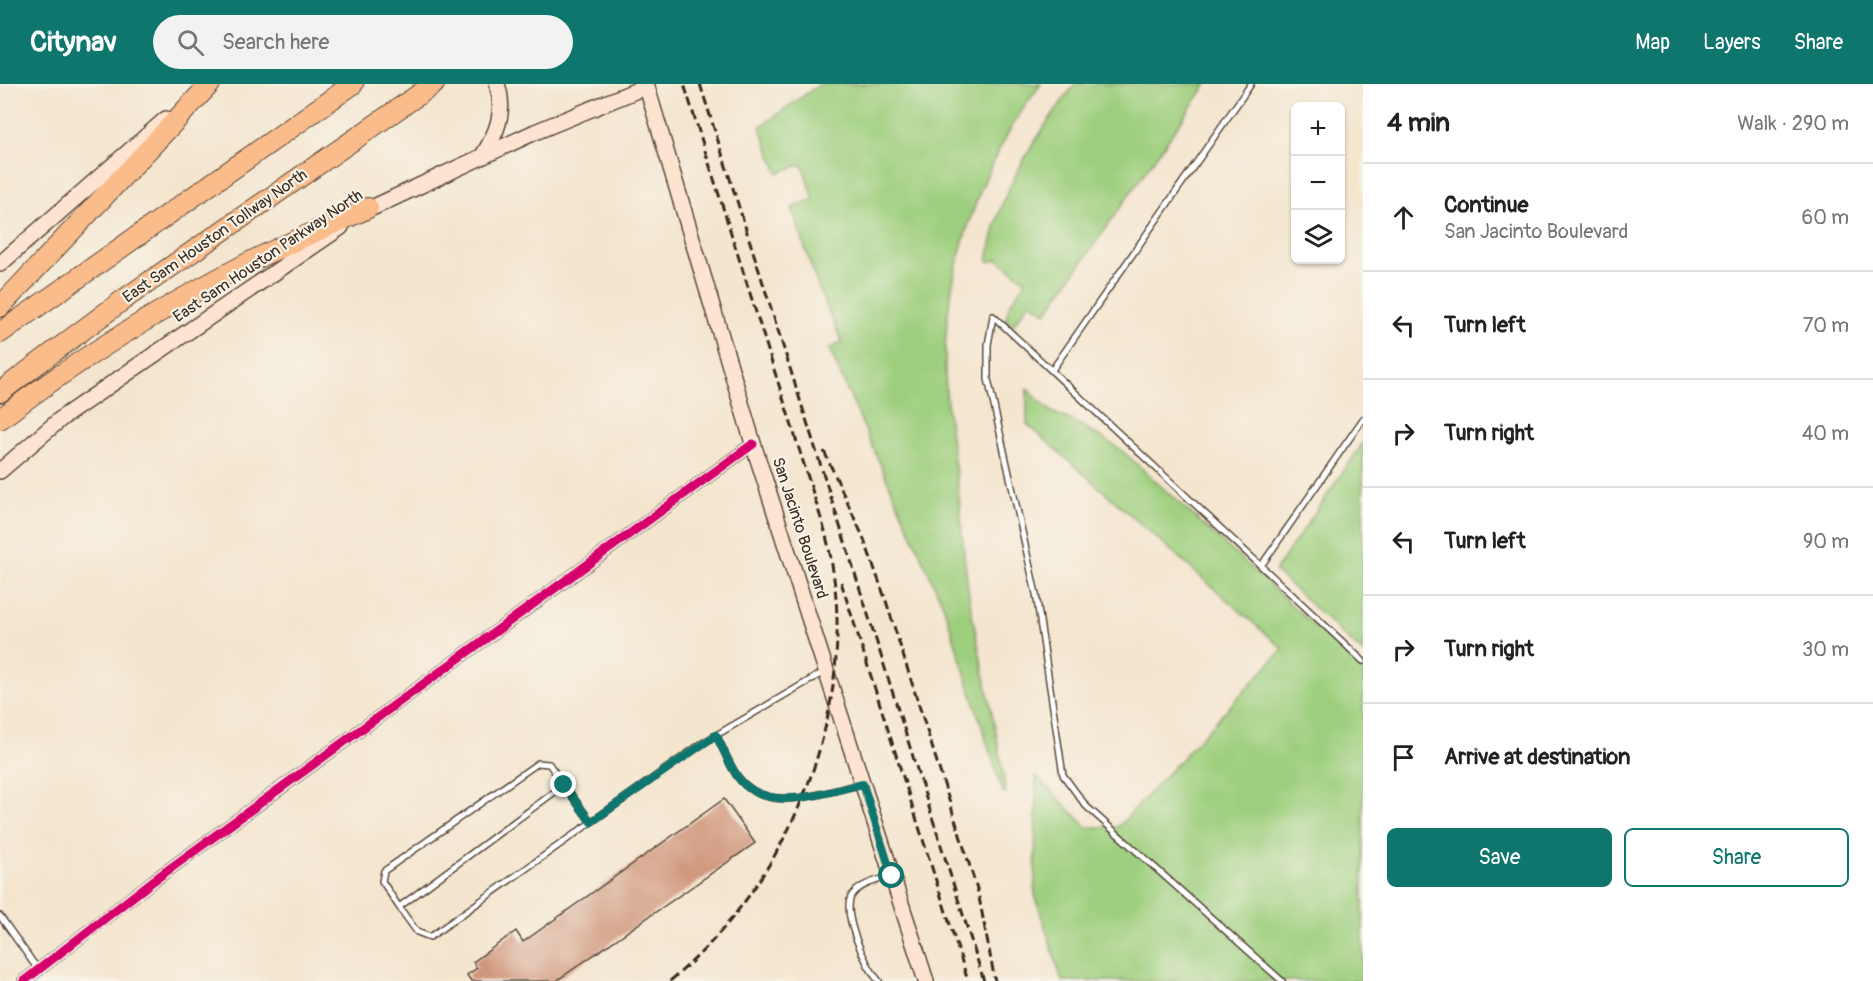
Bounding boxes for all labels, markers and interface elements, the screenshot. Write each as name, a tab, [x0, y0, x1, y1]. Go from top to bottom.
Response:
search box	[153, 15, 573, 69]
text: Citynav	[30, 25, 117, 60]
icon: search	[174, 26, 207, 59]
text: Search here	[222, 28, 329, 56]
text: Map	[1635, 29, 1670, 56]
text: Layers	[1703, 29, 1761, 56]
text: Share	[1794, 29, 1843, 56]
map controls	[1291, 102, 1345, 264]
button: +	[1291, 102, 1345, 156]
text: 4 min	[1387, 107, 1450, 139]
text: Walk · 290 m	[1737, 111, 1849, 136]
button: −	[1291, 156, 1345, 210]
street label: East Sam Houston Tollway North	[119, 165, 311, 307]
street label: East Sam Houston Parkway North	[169, 185, 367, 327]
text: Continue	[1444, 191, 1528, 219]
icon: ahead	[1387, 201, 1420, 234]
text: 60 m	[1802, 205, 1849, 230]
button: layers	[1291, 210, 1345, 264]
text: San Jacinto Boulevard	[1444, 219, 1628, 244]
icon: left	[1387, 309, 1420, 342]
text: Turn left	[1444, 311, 1526, 339]
text: 70 m	[1803, 313, 1849, 338]
icon: right	[1387, 417, 1420, 450]
text: Turn right	[1444, 419, 1534, 447]
text: 40 m	[1802, 421, 1849, 446]
street label: San Jacinto Boulevard	[768, 455, 832, 601]
icon: left	[1387, 525, 1420, 558]
text: Turn left	[1444, 527, 1526, 555]
text: 90 m	[1803, 529, 1849, 554]
icon: right	[1387, 633, 1420, 666]
text: Turn right	[1444, 635, 1534, 663]
text: 30 m	[1802, 637, 1849, 662]
icon: arrive	[1387, 741, 1420, 774]
text: Arrive at destination	[1444, 743, 1630, 771]
route end	[550, 771, 576, 797]
button: Save	[1387, 828, 1612, 887]
button: Share	[1624, 828, 1849, 887]
route start	[878, 862, 904, 888]

